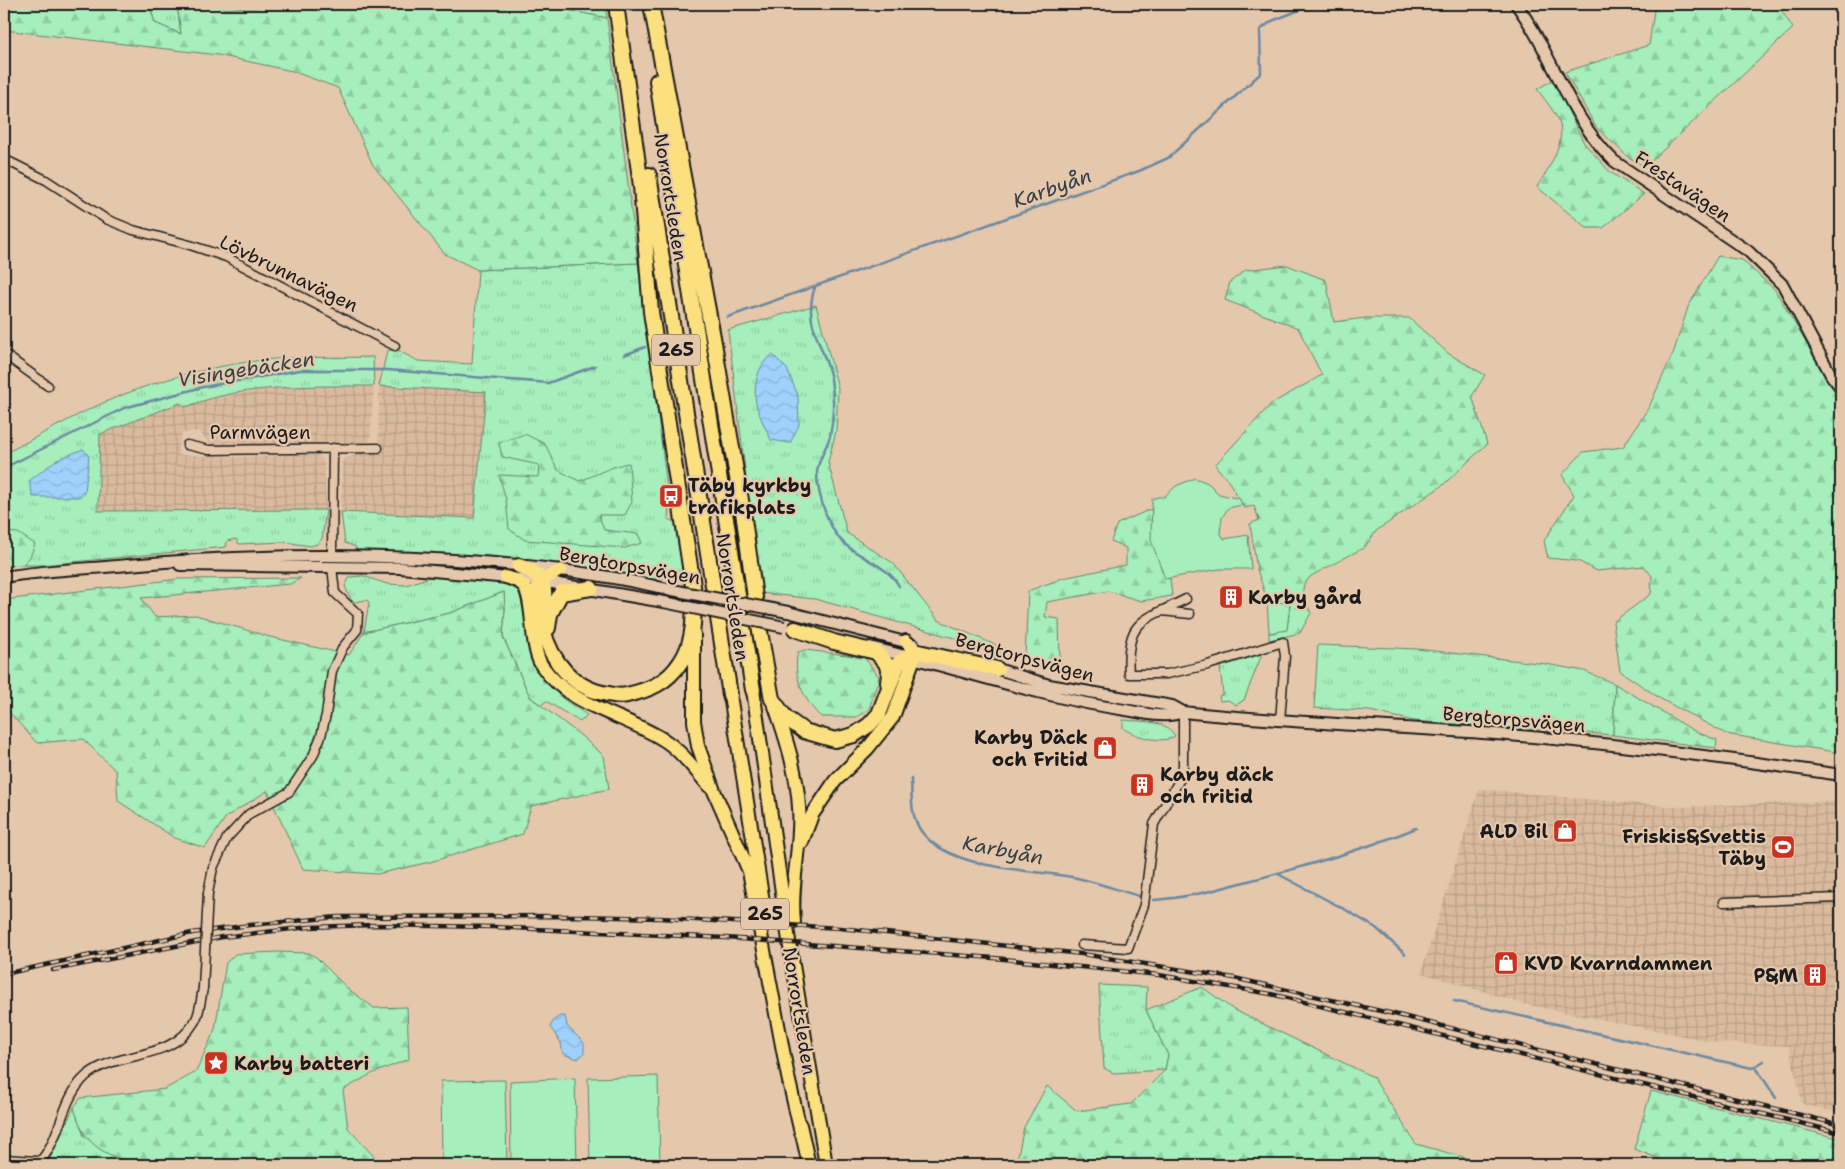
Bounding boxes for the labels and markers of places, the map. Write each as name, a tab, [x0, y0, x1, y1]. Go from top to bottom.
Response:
place label: Täby kyrkby trafikplats	[688, 473, 811, 520]
bus stop icon: Täby kyrkby trafikplats	[658, 483, 684, 509]
building icon: Karby gård	[1218, 584, 1244, 610]
place label: Karby gård	[1248, 585, 1362, 610]
place label: Karby Däck och Fritid	[974, 725, 1088, 772]
shop icon: Karby Däck och Fritid	[1092, 735, 1118, 761]
place label: Karby däck och fritid	[1160, 762, 1274, 809]
building icon: Karby däck och fritid	[1129, 772, 1155, 798]
shop icon: ALD Bil	[1552, 818, 1578, 844]
place label: ALD Bil	[1480, 819, 1548, 844]
place label: Friskis&Svettis Täby	[1622, 824, 1766, 871]
sports icon: Friskis&Svettis Täby	[1770, 834, 1796, 860]
shop icon: KVD Kvarndammen	[1493, 950, 1519, 976]
place label: KVD Kvarndammen	[1524, 951, 1713, 976]
building icon: P&M	[1802, 962, 1828, 988]
place label: P&M	[1753, 963, 1798, 988]
place icon: Karby batteri	[203, 1050, 229, 1076]
place label: Karby batteri	[234, 1051, 369, 1076]

